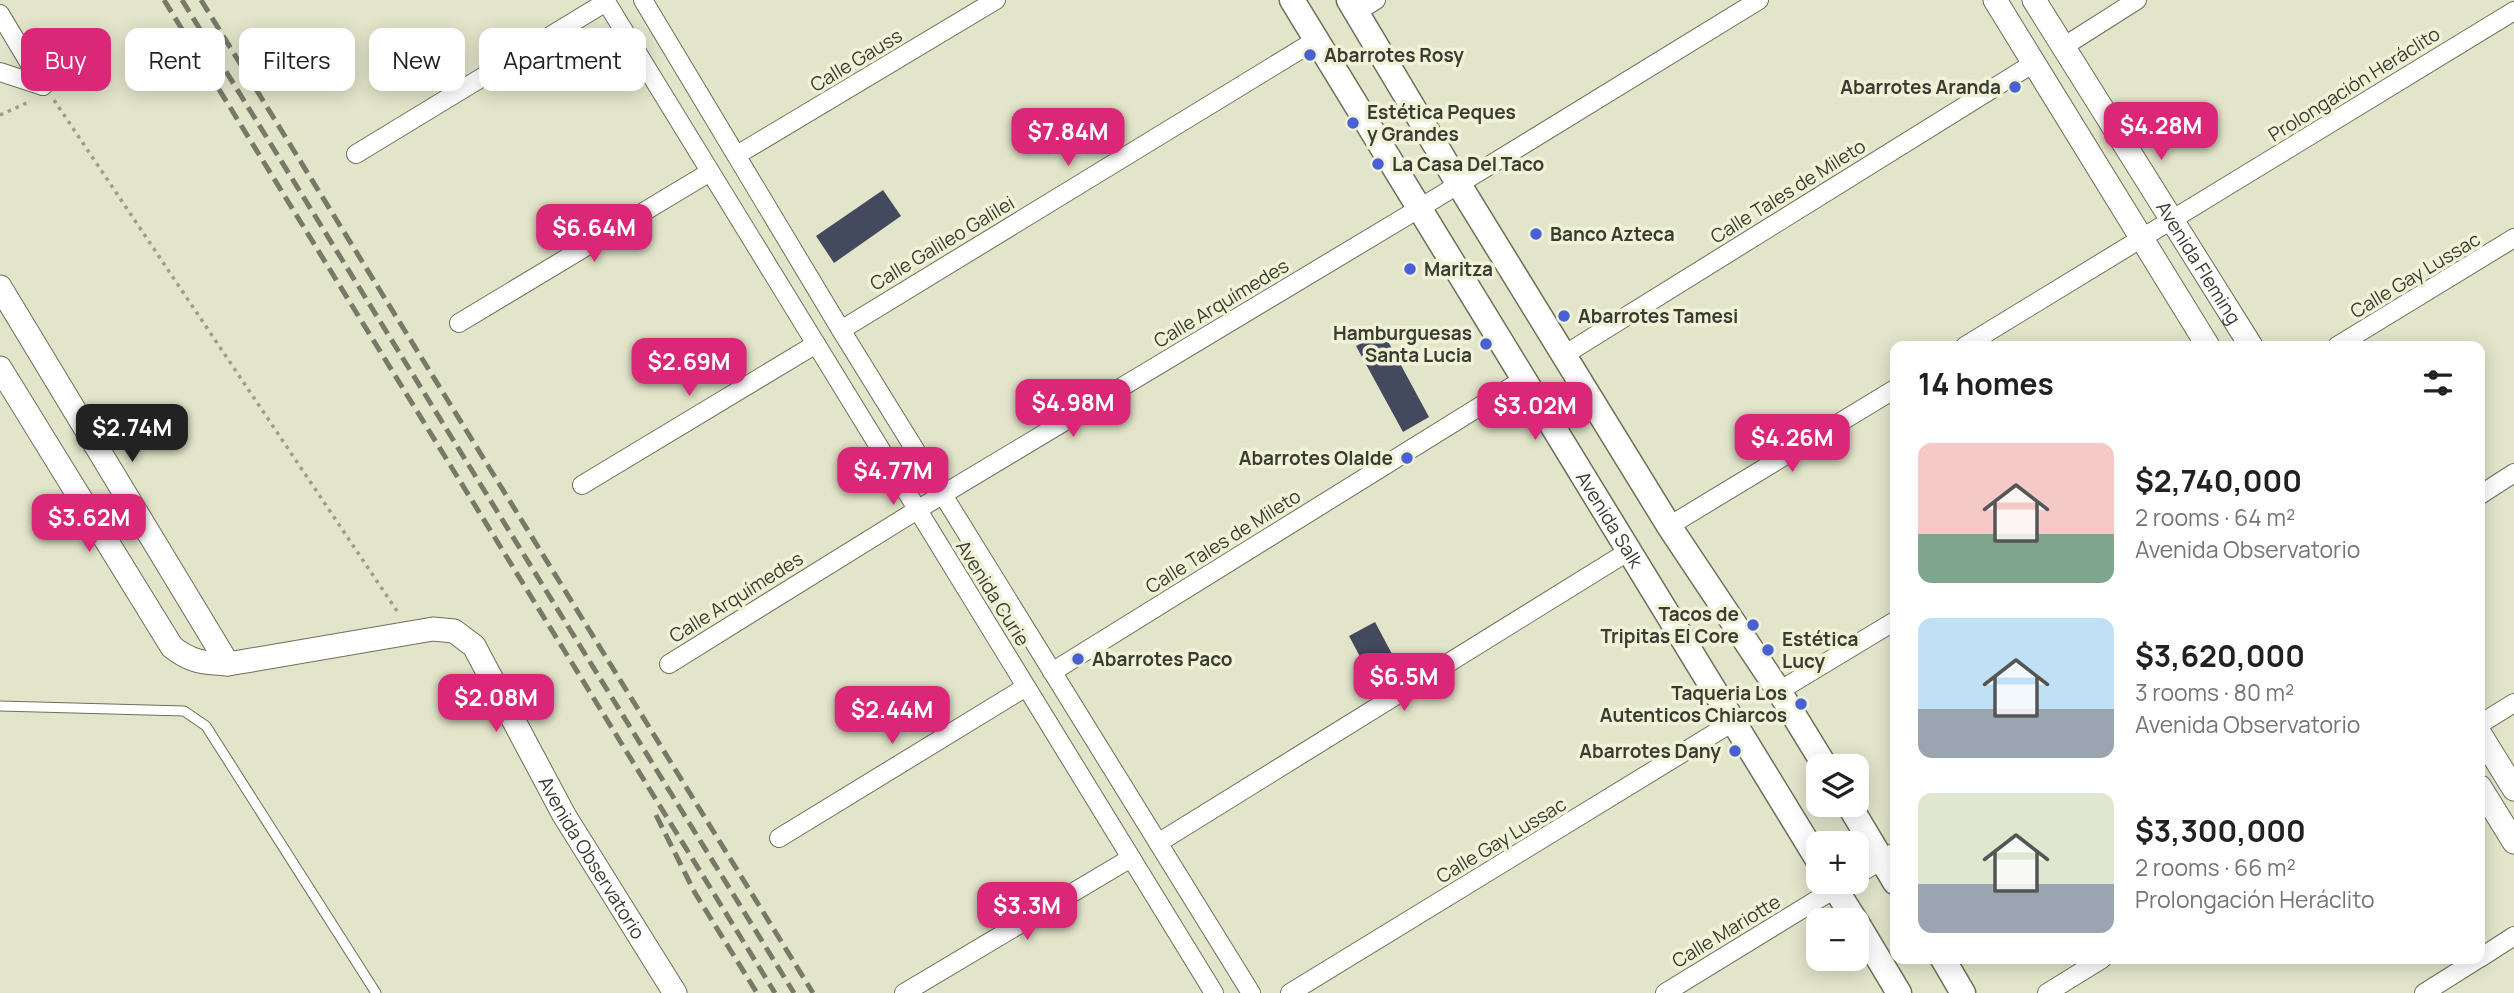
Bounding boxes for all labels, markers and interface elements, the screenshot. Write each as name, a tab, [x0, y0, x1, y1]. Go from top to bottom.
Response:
street label: Prolongación Heráclito	[2263, 21, 2445, 147]
street label: Calle Gauss	[805, 22, 907, 98]
chip: Buy	[21, 28, 111, 91]
chip: Rent	[125, 28, 225, 91]
chip: Filters	[239, 28, 355, 91]
chip: New	[369, 28, 465, 91]
chip: Apartment	[479, 28, 646, 91]
place label: Abarrotes Rosy	[1324, 42, 1464, 68]
marker: Abarrotes Rosy	[1302, 47, 1318, 63]
place label: Abarrotes Aranda	[1840, 74, 2001, 100]
marker: Abarrotes Aranda	[2007, 79, 2023, 95]
place label: Estética Peques y Grandes	[1367, 99, 1516, 147]
pin: $4.28M	[2104, 102, 2218, 162]
pin: $7.84M	[1011, 108, 1125, 168]
text: $4.28M	[2120, 109, 2202, 141]
text: $7.84M	[1027, 115, 1109, 147]
marker: Estética Peques y Grandes	[1345, 115, 1361, 131]
street label: Calle Tales de Mileto	[1705, 133, 1871, 249]
place label: La Casa Del Taco	[1392, 151, 1544, 177]
marker: La Casa Del Taco	[1370, 156, 1386, 172]
street label: Calle Galileo Galilei	[865, 190, 1019, 296]
street label: Avenida Fleming	[2150, 196, 2247, 329]
pin: $6.64M	[537, 204, 651, 264]
text: $6.64M	[552, 211, 636, 243]
place label: Banco Azteca	[1550, 221, 1675, 247]
marker: Banco Azteca	[1528, 226, 1544, 242]
street label: Calle Gay Lussac	[2345, 226, 2485, 324]
street label: Calle Arquímedes	[1149, 252, 1293, 354]
place label: Maritza	[1424, 256, 1493, 282]
marker: Maritza	[1402, 261, 1418, 277]
place label: Abarrotes Tamesi	[1578, 303, 1738, 329]
marker: Abarrotes Tamesi	[1556, 308, 1572, 324]
place label: Hamburguesas Santa Lucia	[1333, 320, 1472, 368]
marker: Hamburguesas Santa Lucia	[1478, 336, 1494, 352]
pin: $2.69M	[632, 338, 746, 398]
text: $2.69M	[648, 345, 730, 377]
text: 14 homes	[1918, 363, 2054, 404]
icon: filters	[2419, 364, 2457, 402]
pin: $4.98M	[1016, 380, 1130, 439]
pin: $3.02M	[1478, 382, 1592, 442]
text: $4.98M	[1031, 386, 1115, 418]
text: $3.02M	[1493, 389, 1577, 421]
pin: $2.74M	[75, 405, 189, 464]
text: $2.74M	[92, 411, 172, 443]
pin: $4.26M	[1735, 414, 1849, 474]
text: $4.26M	[1751, 421, 1833, 453]
place label: Abarrotes Olalde	[1239, 445, 1393, 471]
pin: $4.77M	[836, 448, 950, 507]
marker: Abarrotes Olalde	[1399, 450, 1415, 466]
text: $4.77M	[853, 454, 933, 486]
text: $2,740,000	[2135, 460, 2302, 501]
street label: Avenida Salk	[1570, 466, 1650, 573]
icon: home	[1974, 471, 2058, 555]
street label: Calle Tales de Mileto	[1140, 483, 1306, 599]
pin: $3.62M	[32, 494, 146, 554]
text: $3.62M	[48, 501, 130, 533]
text: 2 rooms · 64 m²	[2135, 501, 2295, 533]
text: Avenida Observatorio	[2135, 533, 2360, 565]
street label: Avenida Curie	[950, 535, 1036, 651]
street label: Calle Arquímedes	[664, 545, 808, 649]
place label: Tacos de Tripitas El Core	[1600, 601, 1739, 649]
marker: Tacos de Tripitas El Core	[1745, 617, 1761, 633]
place label: Estética Lucy	[1782, 626, 1858, 674]
text: $3,620,000	[2135, 635, 2305, 676]
marker: Estética Lucy	[1760, 642, 1776, 658]
place label: Abarrotes Paco	[1092, 646, 1233, 672]
icon: home	[1974, 646, 2058, 730]
marker: Abarrotes Paco	[1070, 651, 1086, 667]
pin: $6.5M	[1355, 654, 1453, 713]
text: $6.5M	[1370, 660, 1438, 692]
pin: $2.08M	[439, 674, 553, 734]
text: 3 rooms · 80 m²	[2135, 676, 2294, 708]
place label: Taqueria Los Autenticos Chiarcos	[1600, 680, 1787, 728]
text: $2.08M	[454, 681, 538, 713]
pin: $2.44M	[835, 686, 949, 746]
text: $2.44M	[851, 693, 933, 725]
marker: Taqueria Los Autenticos Chiarcos	[1793, 696, 1809, 712]
text: Avenida Observatorio	[2135, 708, 2360, 740]
place label: Abarrotes Dany	[1579, 738, 1721, 764]
marker: Abarrotes Dany	[1727, 743, 1743, 759]
map controls	[1806, 754, 1869, 971]
button: layers	[1806, 754, 1869, 817]
street label: Avenida Observatorio	[533, 772, 651, 944]
street label: Calle Gay Lussac	[1431, 791, 1571, 889]
text: $3,300,000	[2135, 810, 2306, 851]
icon: home	[1974, 821, 2058, 905]
button: +	[1806, 831, 1869, 894]
text: 2 rooms · 66 m²	[2135, 851, 2296, 883]
pin: $3.3M	[978, 883, 1076, 942]
text: Prolongación Heráclito	[2135, 883, 2375, 915]
street label: Calle Mariotte	[1667, 888, 1785, 974]
text: $3.3M	[993, 889, 1061, 921]
button: −	[1806, 908, 1869, 971]

